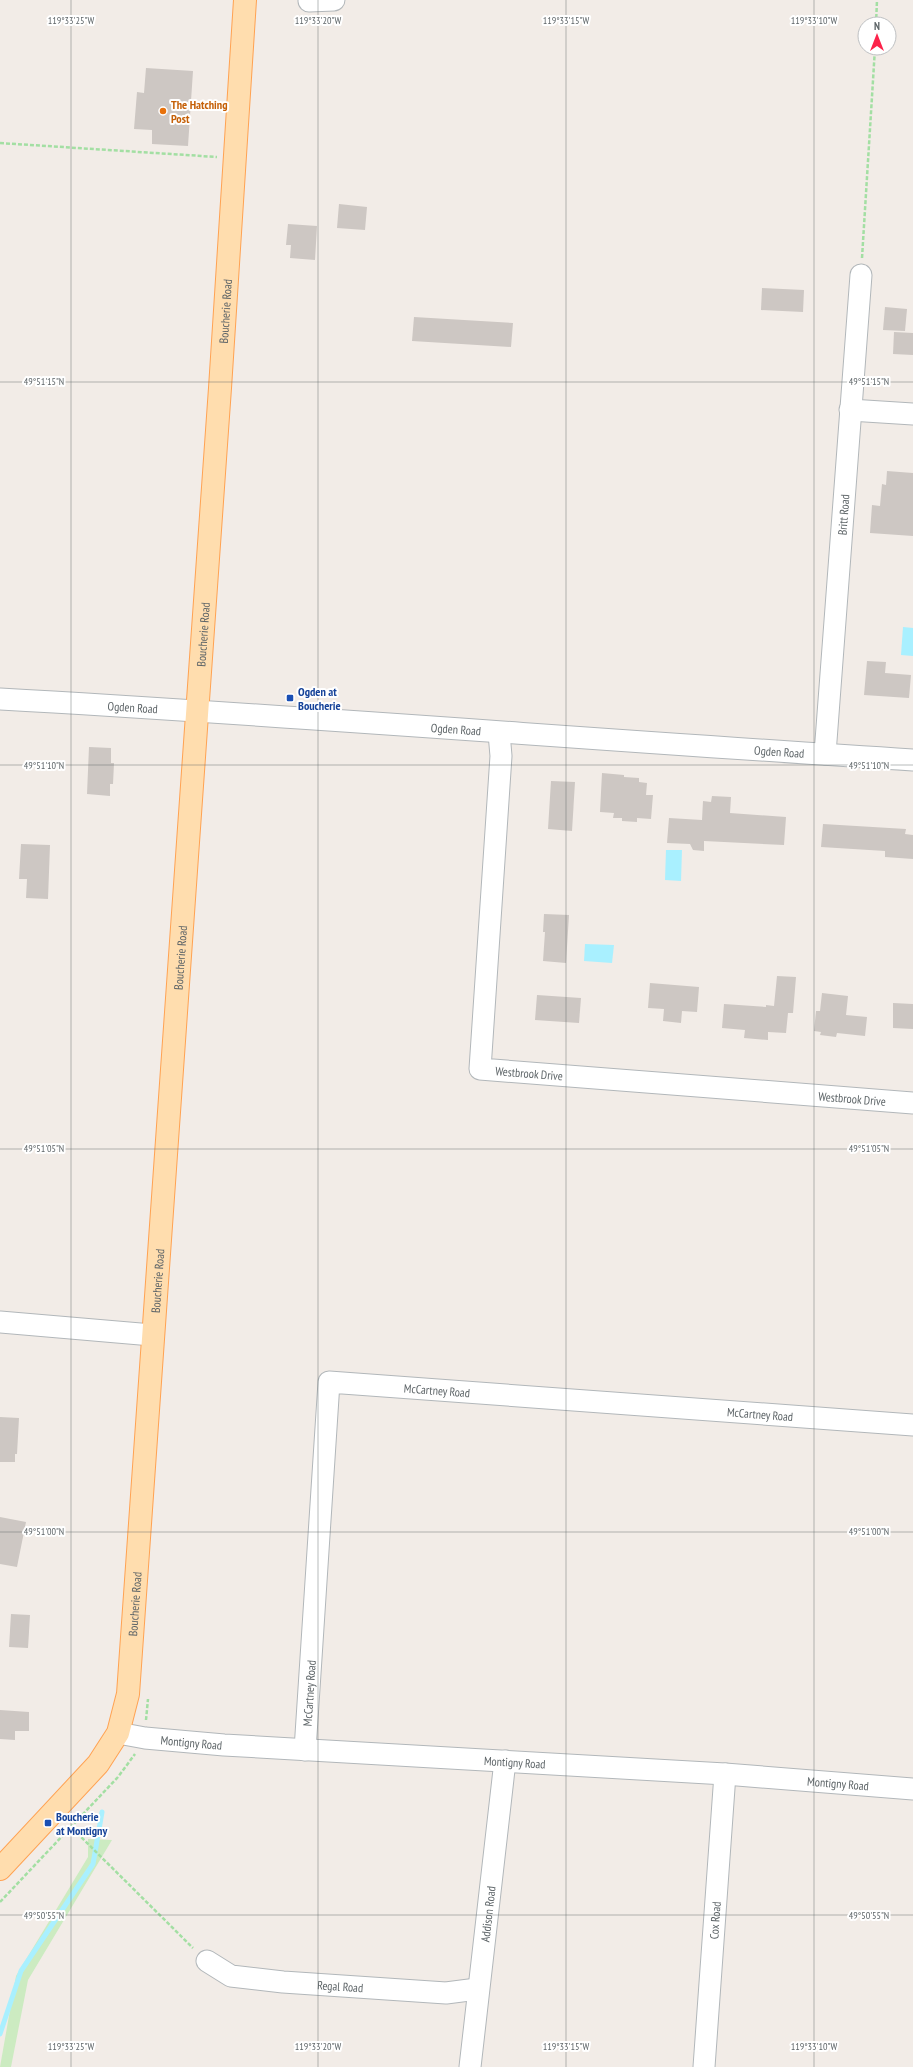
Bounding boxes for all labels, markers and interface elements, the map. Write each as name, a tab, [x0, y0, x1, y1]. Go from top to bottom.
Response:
text: 119°33'25"W	[48, 14, 95, 27]
text: 119°33'20"W	[295, 14, 342, 27]
text: 119°33'15"W	[543, 14, 590, 27]
text: 119°33'10"W	[791, 14, 838, 27]
north arrow	[857, 16, 897, 56]
text: N	[874, 19, 880, 33]
place label: The Hatching Post	[171, 97, 228, 126]
marker: The Hatching Post	[158, 106, 168, 116]
street label: Boucherie Road	[215, 279, 235, 344]
text: 49°51'15"N	[24, 375, 64, 388]
text: 49°51'15"N	[849, 375, 889, 388]
street label: Britt Road	[834, 494, 852, 536]
street label: Boucherie Road	[193, 602, 212, 667]
place label: Ogden at Boucherie	[298, 684, 341, 713]
marker: Ogden at Boucherie	[285, 693, 295, 703]
street label: Ogden Road	[107, 698, 158, 716]
street label: Ogden Road	[430, 719, 482, 738]
street label: Ogden Road	[754, 742, 805, 760]
text: 49°51'10"N	[24, 759, 64, 772]
text: 49°51'10"N	[849, 759, 889, 772]
street label: Boucherie Road	[170, 925, 190, 990]
street label: Westbrook Drive	[495, 1063, 563, 1083]
street label: Westbrook Drive	[818, 1088, 886, 1108]
text: 49°51'05"N	[24, 1142, 64, 1155]
text: 49°51'05"N	[849, 1142, 889, 1155]
street label: Boucherie Road	[147, 1248, 167, 1314]
street label: McCartney Road	[403, 1380, 471, 1400]
street label: McCartney Road	[726, 1404, 794, 1424]
text: 49°51'00"N	[24, 1525, 64, 1538]
text: 49°51'00"N	[849, 1525, 889, 1538]
street label: Boucherie Road	[125, 1571, 144, 1637]
street label: McCartney Road	[299, 1660, 318, 1727]
street label: Montigny Road	[160, 1732, 223, 1752]
street label: Montigny Road	[483, 1753, 546, 1771]
street label: Montigny Road	[807, 1773, 869, 1793]
place label: Boucherie at Montigny	[56, 1809, 108, 1838]
marker: Boucherie at Montigny	[43, 1818, 53, 1828]
street label: Addison Road	[477, 1885, 498, 1943]
street label: Cox Road	[706, 1901, 723, 1940]
text: 49°50'55"N	[24, 1909, 64, 1922]
text: 49°50'55"N	[849, 1909, 889, 1922]
street label: Regal Road	[317, 1977, 364, 1995]
text: 119°33'25"W	[48, 2040, 95, 2053]
text: 119°33'20"W	[295, 2040, 342, 2053]
text: 119°33'15"W	[543, 2040, 590, 2053]
text: 119°33'10"W	[791, 2040, 838, 2053]

